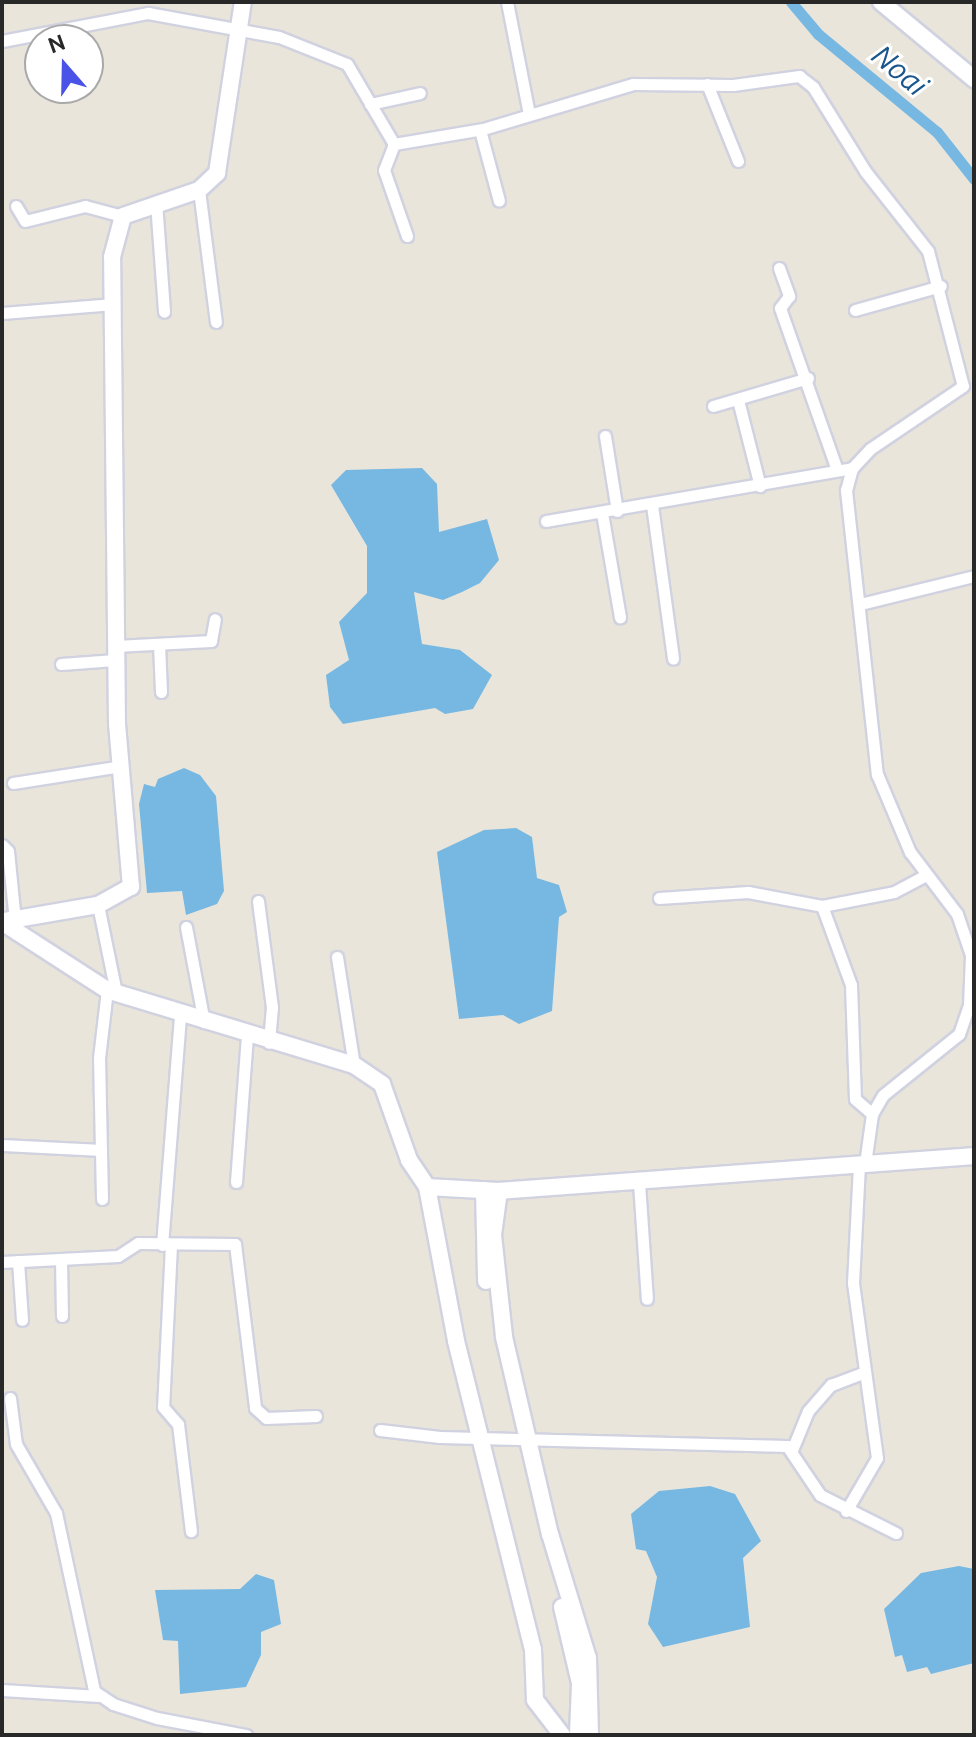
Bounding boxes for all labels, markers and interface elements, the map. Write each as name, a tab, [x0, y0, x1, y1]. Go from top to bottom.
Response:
north arrow	[24, 24, 104, 104]
text: N	[44, 28, 68, 57]
water label: Noai	[865, 37, 935, 103]

